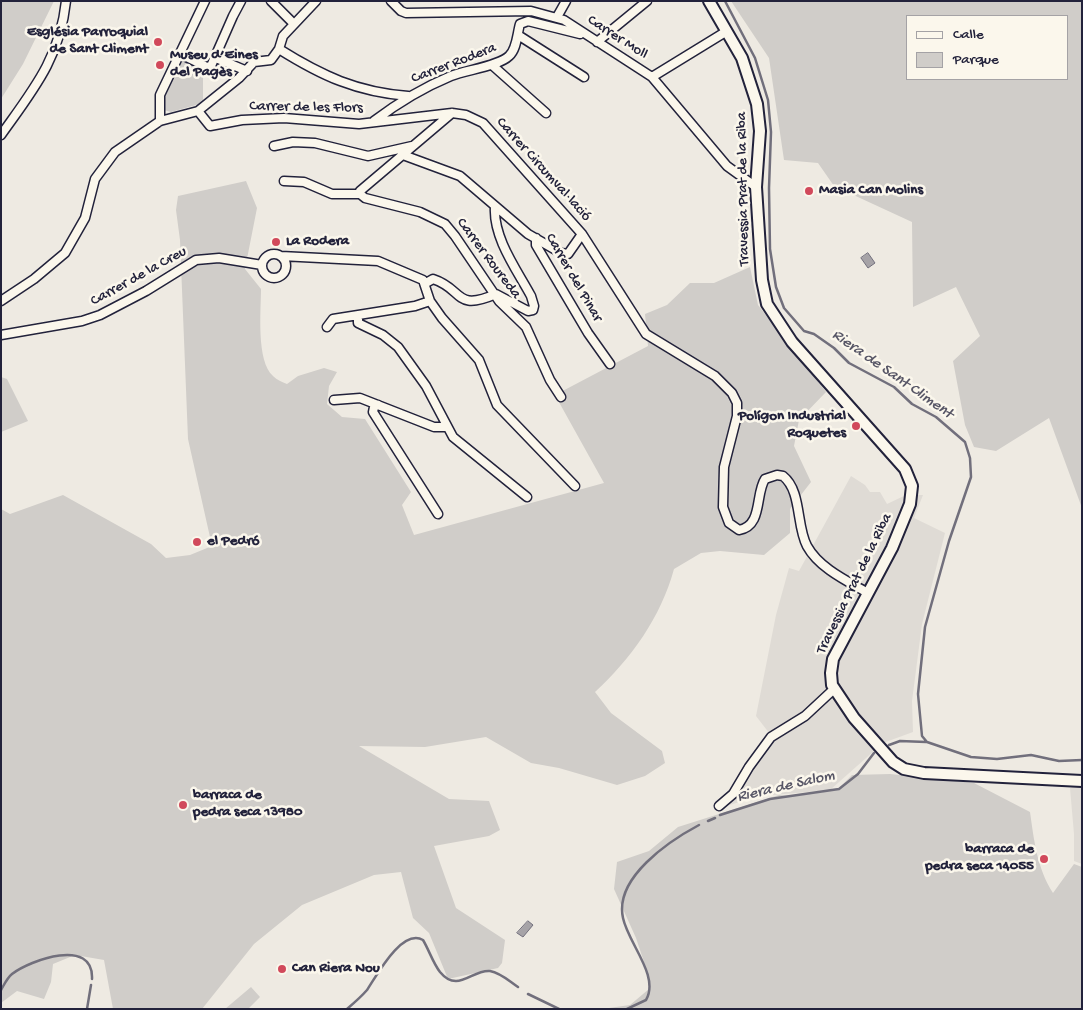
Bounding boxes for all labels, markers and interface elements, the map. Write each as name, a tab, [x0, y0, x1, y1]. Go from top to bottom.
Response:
street label: Carrer Moll	[583, 12, 651, 64]
legend	[906, 15, 1068, 80]
place label: Església Parroquial de Sant Climent	[27, 24, 148, 59]
text: Calle	[953, 26, 984, 44]
marker: Església Parroquial de Sant Climent	[152, 36, 164, 48]
street label: Carrer Rodera	[409, 40, 499, 88]
place label: Museu d’Eines del Pagès	[170, 47, 258, 82]
text: Parque	[953, 51, 999, 69]
marker: Museu d’Eines del Pagès	[154, 59, 166, 71]
street label: Carrer de les Flors	[249, 98, 363, 118]
street label: Travessia Prat de la Riba	[734, 112, 754, 266]
street label: Carrer Circumval·lació	[492, 114, 594, 226]
place label: Masia Can Molins	[819, 182, 923, 200]
marker: Masia Can Molins	[803, 185, 815, 197]
street label: Carrer Roureda	[452, 215, 524, 303]
street label: Carrer del Pinar	[540, 230, 606, 326]
place label: La Rodera	[286, 233, 349, 251]
marker: La Rodera	[270, 236, 282, 248]
street label: Carrer de la Creu	[88, 243, 190, 311]
water label: Riera de Sant Climent	[828, 326, 956, 424]
place label: Polígon Industrial Roquetes	[738, 408, 846, 443]
marker: Polígon Industrial Roquetes	[850, 420, 862, 432]
street label: Travessia Prat de la Riba	[813, 511, 897, 657]
place label: el Pedró	[207, 533, 260, 551]
marker: el Pedró	[191, 536, 203, 548]
water label: Riera de Salom	[735, 766, 837, 808]
place label: barraca de pedra seca 13980	[193, 787, 302, 822]
marker: barraca de pedra seca 13980	[177, 799, 189, 811]
place label: barraca de pedra seca 14055	[925, 841, 1034, 876]
marker: barraca de pedra seca 14055	[1038, 853, 1050, 865]
place label: Can Riera Nou	[292, 960, 380, 978]
marker: Can Riera Nou	[276, 963, 288, 975]

